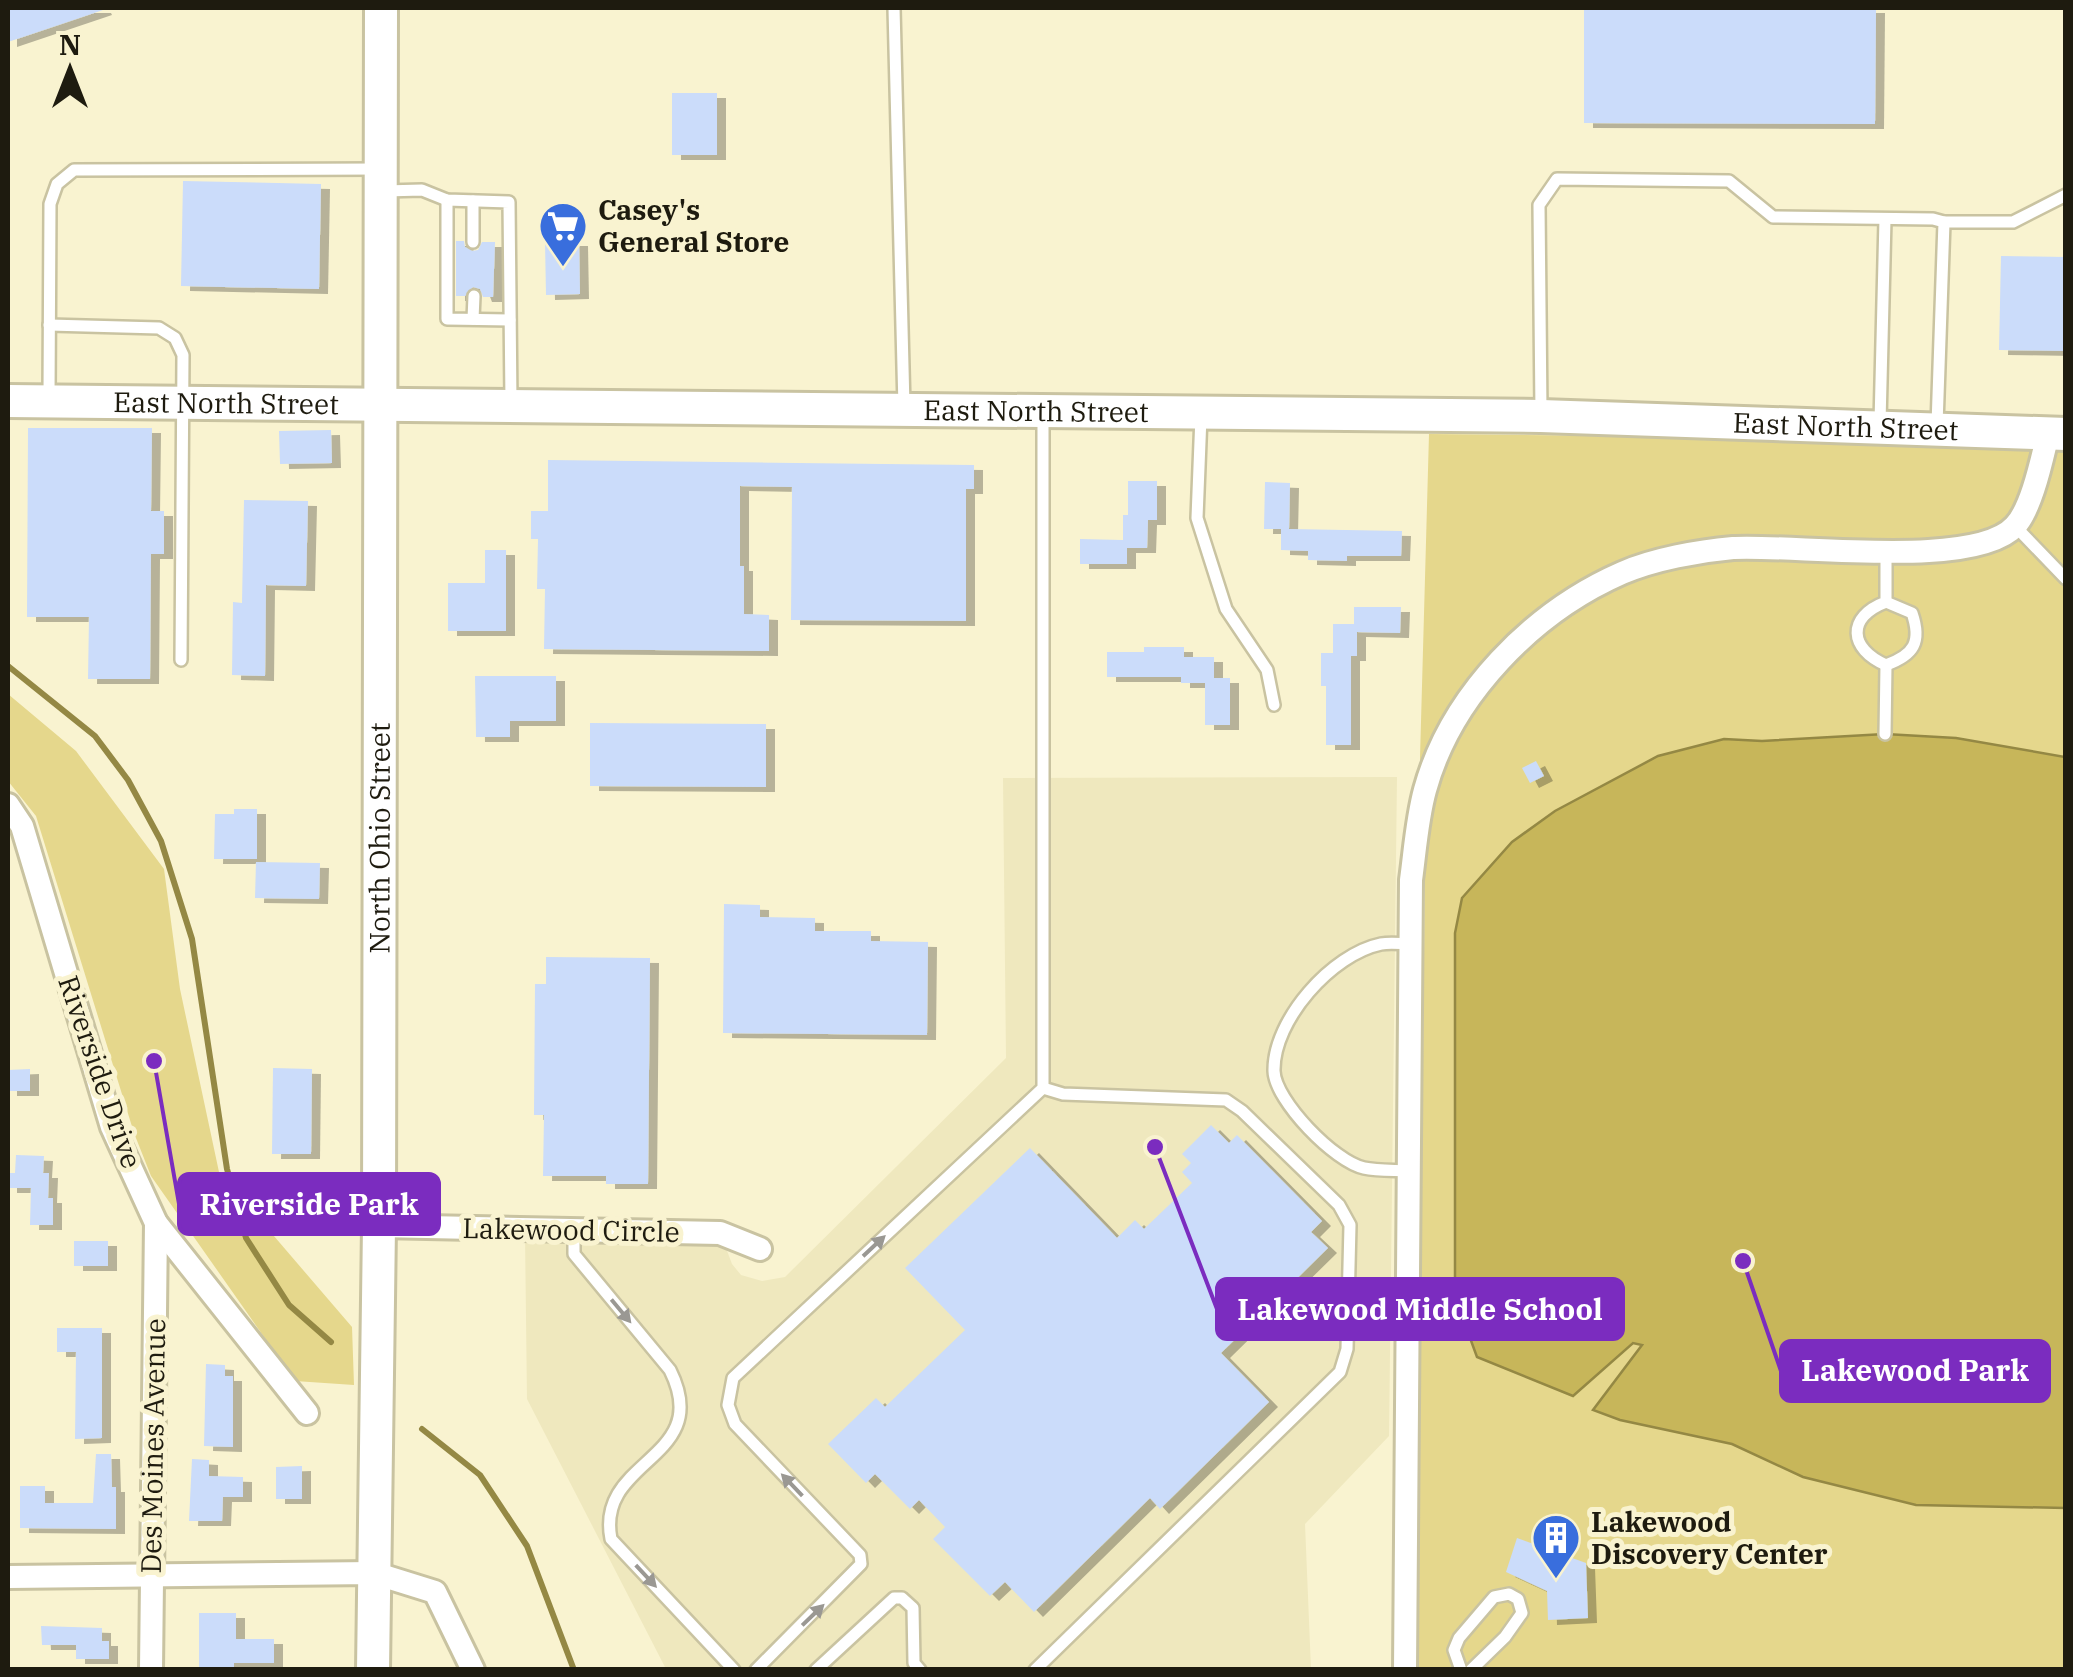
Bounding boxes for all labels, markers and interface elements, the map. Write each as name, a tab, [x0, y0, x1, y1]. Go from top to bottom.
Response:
north arrow	[20, 20, 120, 120]
text: N	[59, 26, 81, 63]
place label: Casey's General Store	[598, 191, 789, 260]
supermarket icon: Casey's General Store	[537, 200, 589, 268]
street label: East North Street	[113, 383, 339, 422]
street label: East North Street	[923, 391, 1149, 430]
street label: East North Street	[1732, 404, 1959, 448]
street label: North Ohio Street	[360, 722, 398, 954]
street label: Riverside Drive	[50, 971, 151, 1173]
callout: Riverside Park	[179, 1174, 439, 1234]
text: Riverside Park	[199, 1184, 419, 1223]
street label: Lakewood Circle	[462, 1209, 680, 1250]
one-way arrow	[862, 1235, 886, 1258]
callout: Lakewood Middle School	[1217, 1279, 1623, 1339]
text: Lakewood Middle School	[1237, 1289, 1603, 1328]
one-way arrow	[610, 1298, 631, 1323]
street label: Des Moines Avenue	[132, 1318, 173, 1574]
callout: Lakewood Park	[1781, 1341, 2049, 1401]
text: Lakewood Park	[1801, 1350, 2029, 1389]
one-way arrow	[781, 1473, 805, 1497]
place label: Lakewood Discovery Center	[1591, 1503, 1828, 1572]
building icon: Lakewood Discovery Center	[1530, 1512, 1582, 1580]
one-way arrow	[634, 1564, 657, 1588]
one-way arrow	[800, 1603, 824, 1627]

